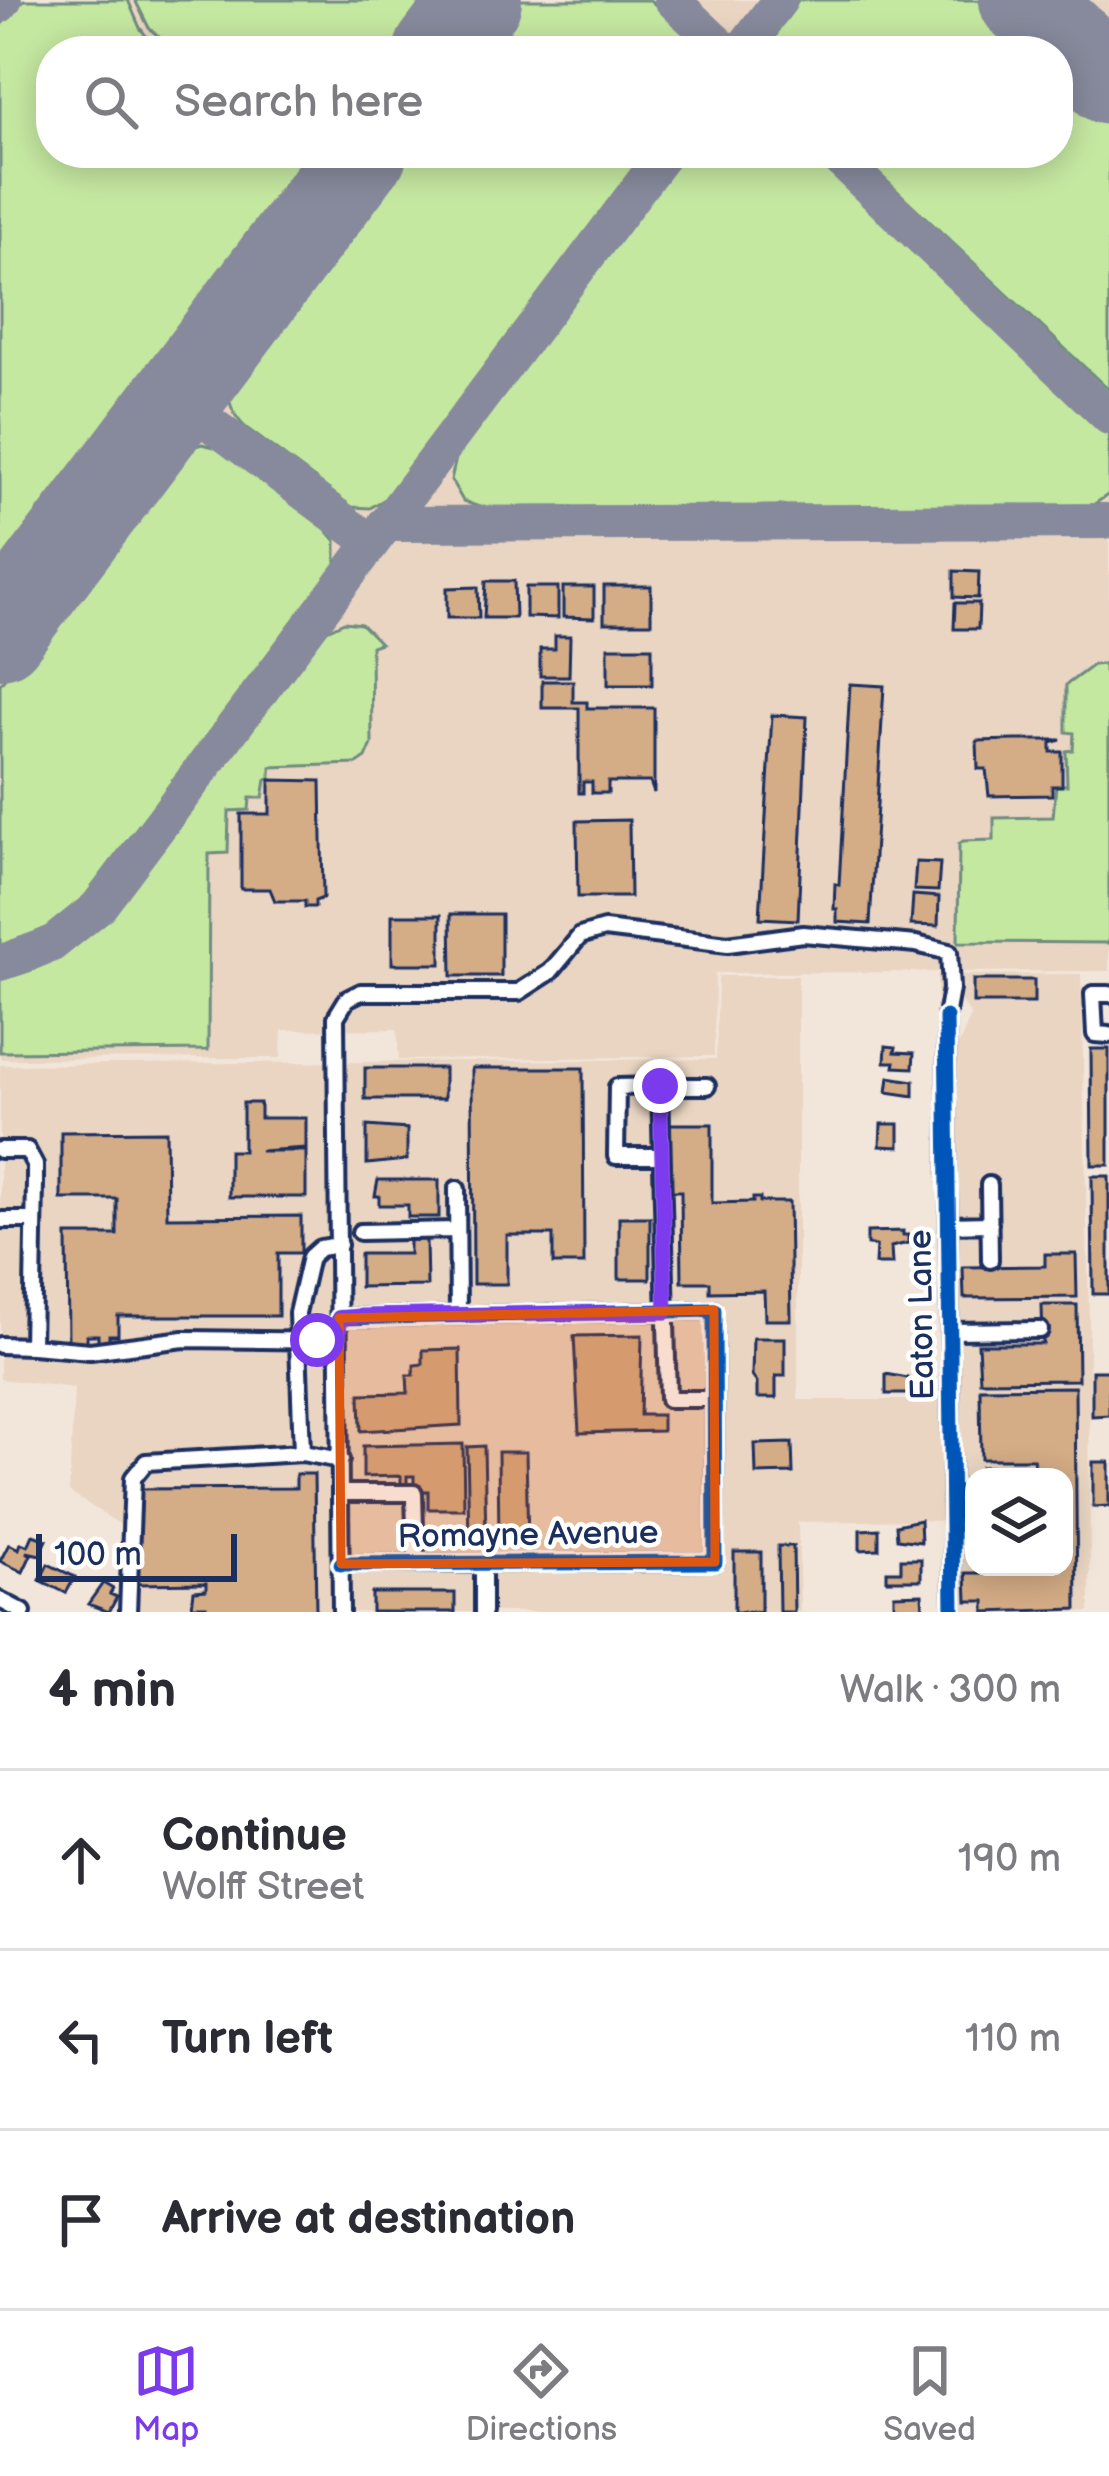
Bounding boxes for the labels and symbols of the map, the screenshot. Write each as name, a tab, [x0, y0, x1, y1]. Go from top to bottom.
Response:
route end	[633, 1059, 687, 1113]
street label: Eaton Lane	[901, 1229, 943, 1401]
route start	[290, 1313, 344, 1367]
street label: Romayne Avenue	[397, 1513, 659, 1557]
scale bar	[36, 1528, 237, 1581]

